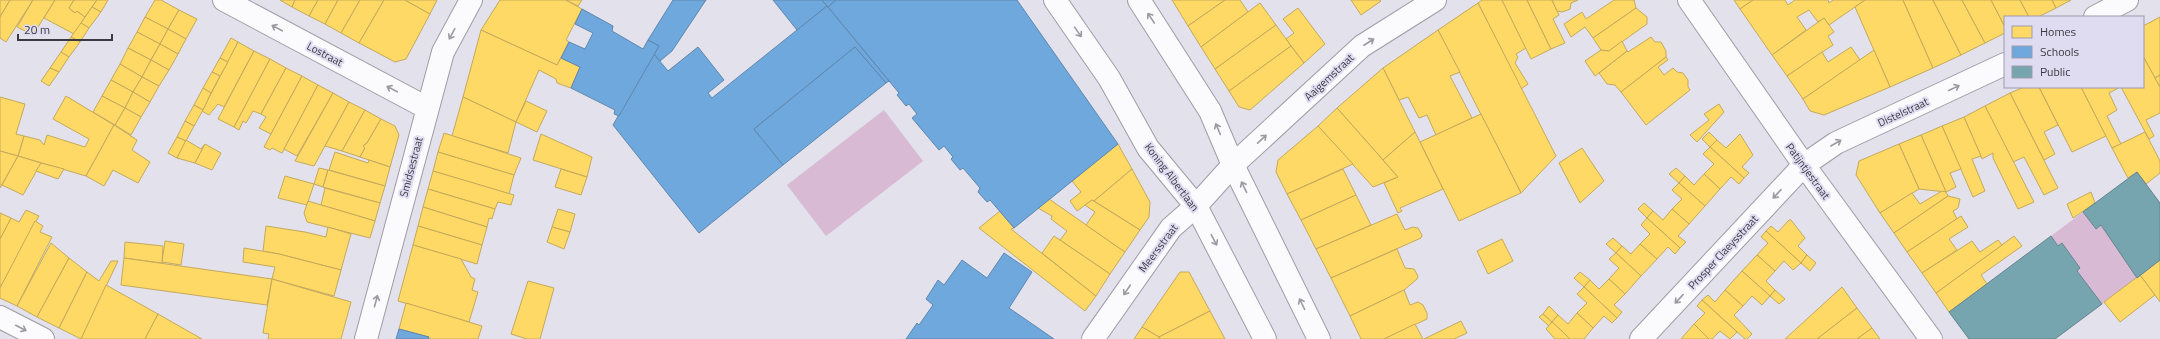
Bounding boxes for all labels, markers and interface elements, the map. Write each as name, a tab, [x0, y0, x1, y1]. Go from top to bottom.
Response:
one-way arrow	[1147, 13, 1155, 24]
scale bar	[18, 16, 112, 42]
legend	[2004, 16, 2144, 88]
text: 20 m	[24, 20, 50, 39]
text: Homes	[2040, 22, 2076, 41]
one-way arrow	[272, 24, 284, 32]
one-way arrow	[1074, 26, 1082, 37]
one-way arrow	[448, 28, 456, 40]
street label: Lostraat	[304, 38, 346, 70]
one-way arrow	[1363, 38, 1374, 47]
text: Schools	[2040, 42, 2080, 61]
street label: Aaigemstraat	[1301, 50, 1357, 104]
text: Public	[2040, 62, 2070, 81]
one-way arrow	[1948, 84, 1960, 91]
one-way arrow	[386, 85, 398, 93]
street label: Distelstraat	[1875, 93, 1931, 131]
one-way arrow	[1214, 124, 1221, 136]
one-way arrow	[1257, 134, 1267, 143]
street label: Smidsestraat	[395, 135, 427, 199]
one-way arrow	[1830, 139, 1842, 147]
street label: Koning Albertlaan	[1141, 140, 1203, 215]
street label: Patijntjestraat	[1782, 140, 1834, 203]
one-way arrow	[1240, 182, 1247, 194]
one-way arrow	[1773, 189, 1782, 199]
street label: Prosper Claeysstraat	[1684, 211, 1762, 293]
street label: Meersstraat	[1134, 220, 1182, 276]
one-way arrow	[1210, 234, 1218, 246]
one-way arrow	[1123, 284, 1131, 295]
one-way arrow	[1674, 294, 1684, 304]
one-way arrow	[373, 295, 380, 308]
one-way arrow	[1297, 298, 1305, 310]
one-way arrow	[15, 325, 27, 332]

